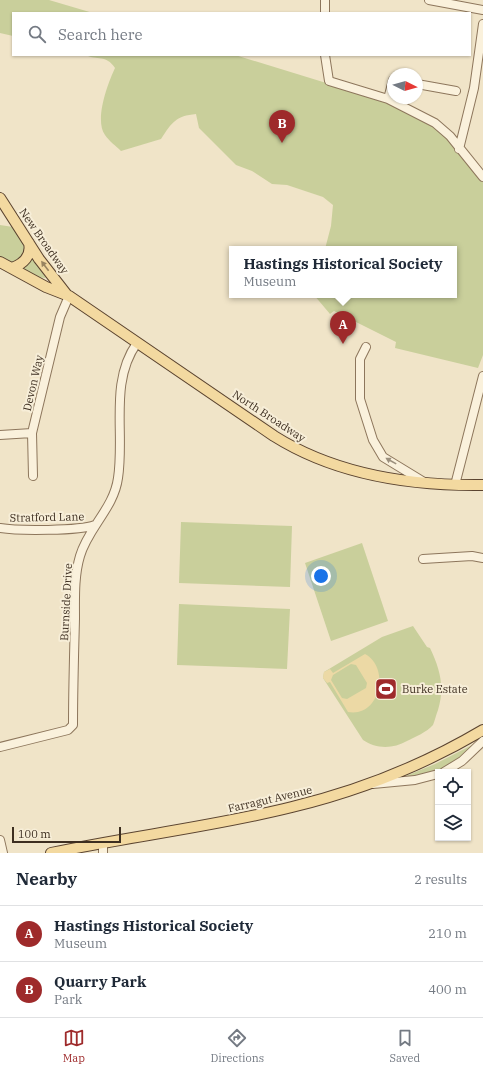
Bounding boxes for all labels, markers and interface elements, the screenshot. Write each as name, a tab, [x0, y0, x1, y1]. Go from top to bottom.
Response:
search box	[12, 12, 471, 56]
icon: search	[26, 23, 48, 45]
text: Search here	[58, 25, 143, 44]
north arrow	[387, 68, 423, 104]
pin: B	[269, 110, 295, 143]
street label: New Broadway	[16, 205, 72, 277]
popup	[229, 246, 457, 298]
text: Hastings Historical Society	[243, 254, 443, 273]
one-way arrow	[40, 260, 49, 271]
text: Museum	[243, 273, 297, 290]
pin: A	[330, 311, 356, 344]
street label: Devon Way	[20, 354, 46, 412]
street label: North Broadway	[230, 387, 308, 445]
one-way arrow	[385, 458, 397, 465]
street label: Stratford Lane	[10, 509, 84, 525]
street label: Burnside Drive	[57, 563, 75, 641]
your location	[311, 566, 331, 586]
sports icon: Burke Estate	[373, 676, 399, 702]
place label: Burke Estate	[402, 682, 468, 696]
map controls	[435, 769, 471, 841]
button: locate	[435, 769, 471, 805]
street label: Farragut Avenue	[227, 782, 314, 815]
button: layers	[435, 805, 471, 841]
scale bar	[12, 825, 121, 844]
text: 100 m	[18, 827, 51, 841]
text: Nearby	[16, 868, 77, 890]
text: 2 results	[414, 871, 467, 888]
text: Hastings Historical Society	[54, 916, 253, 935]
text: A	[24, 925, 34, 942]
text: 210 m	[428, 925, 467, 942]
text: Museum	[54, 935, 107, 952]
text: Quarry Park	[54, 972, 146, 991]
text: B	[24, 981, 34, 998]
text: 400 m	[428, 981, 467, 998]
text: Park	[54, 991, 82, 1008]
tab: Map	[63, 1027, 85, 1065]
tab: Directions	[210, 1027, 264, 1065]
tab: Saved	[389, 1027, 420, 1065]

